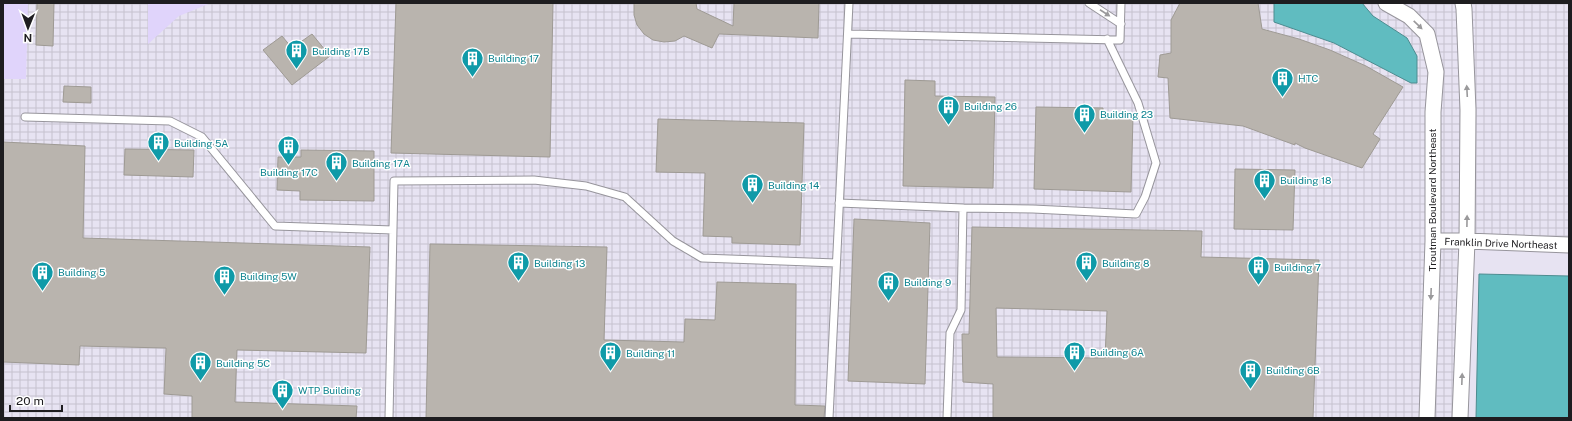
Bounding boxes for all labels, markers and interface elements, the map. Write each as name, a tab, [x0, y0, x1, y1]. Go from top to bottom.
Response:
north arrow	[8, 8, 48, 48]
one-way arrow	[1100, 9, 1110, 17]
one-way arrow	[1413, 20, 1423, 30]
text: N	[23, 32, 32, 44]
building icon: Building 17B	[283, 38, 309, 71]
place label: Building 17B	[312, 45, 370, 57]
building icon: Building 17	[459, 45, 485, 78]
place label: Building 17	[488, 52, 539, 64]
building icon: HTC	[1269, 65, 1295, 98]
place label: HTC	[1298, 72, 1319, 84]
one-way arrow	[1464, 84, 1470, 97]
building icon: Building 26	[936, 93, 962, 126]
place label: Building 26	[964, 100, 1017, 112]
building icon: Building 23	[1071, 101, 1097, 134]
place label: Building 23	[1100, 108, 1153, 120]
street label: Troutman Boulevard Northeast	[1426, 128, 1438, 271]
building icon: Building 5A	[146, 130, 172, 163]
building icon: Building 17C	[276, 133, 302, 166]
place label: Building 5A	[174, 137, 228, 149]
building icon: Building 17A	[324, 150, 350, 183]
place label: Building 17A	[352, 157, 410, 169]
place label: Building 17C	[260, 166, 318, 178]
building icon: Building 18	[1251, 167, 1277, 200]
building icon: Building 14	[740, 172, 766, 205]
place label: Building 18	[1280, 174, 1331, 186]
place label: Building 14	[768, 179, 819, 191]
one-way arrow	[1464, 214, 1470, 227]
street label: Franklin Drive Northeast	[1444, 235, 1558, 251]
building icon: Building 13	[505, 250, 531, 283]
building icon: Building 8	[1073, 250, 1099, 283]
building icon: Building 7	[1246, 254, 1272, 287]
place label: Building 13	[534, 257, 585, 269]
place label: Building 8	[1102, 257, 1149, 269]
building icon: Building 5	[29, 259, 55, 292]
place label: Building 7	[1274, 261, 1321, 273]
building icon: Building 5W	[212, 263, 238, 296]
place label: Building 5	[58, 266, 105, 278]
building icon: Building 9	[876, 269, 902, 302]
place label: Building 5W	[240, 270, 297, 282]
place label: Building 9	[904, 276, 951, 288]
one-way arrow	[1428, 288, 1435, 300]
building icon: Building 6A	[1062, 339, 1088, 372]
building icon: Building 11	[598, 340, 624, 373]
place label: Building 6A	[1090, 346, 1144, 358]
place label: Building 11	[626, 347, 675, 359]
building icon: Building 5C	[187, 350, 213, 383]
place label: Building 5C	[216, 357, 270, 369]
building icon: Building 6B	[1238, 357, 1264, 390]
place label: Building 6B	[1266, 364, 1320, 376]
one-way arrow	[1459, 372, 1465, 385]
building icon: WTP Building	[270, 377, 296, 410]
place label: WTP Building	[298, 384, 361, 396]
scale bar	[10, 387, 62, 413]
text: 20 m	[16, 394, 44, 408]

